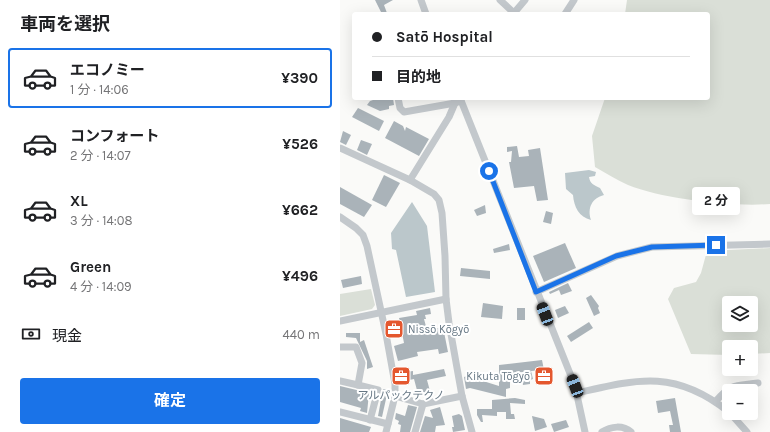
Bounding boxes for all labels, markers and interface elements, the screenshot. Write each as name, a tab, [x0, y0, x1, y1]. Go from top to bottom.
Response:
text: 車両を選択	[20, 13, 110, 35]
text: Satō Hospital	[396, 28, 493, 46]
icon: car	[22, 60, 58, 96]
text: エコノミー	[70, 61, 145, 79]
text: 目的地	[396, 68, 441, 86]
text: ¥390	[281, 69, 318, 87]
text: 1 分 · 14:06	[70, 82, 129, 97]
icon: car	[22, 126, 58, 162]
text: コンフォート	[70, 127, 160, 145]
text: ¥526	[282, 135, 318, 153]
text: 2 分 · 14:07	[70, 148, 131, 163]
route start	[480, 162, 498, 180]
callout: 2 分	[692, 187, 740, 215]
icon: car	[22, 192, 58, 228]
text: XL	[70, 192, 88, 210]
text: 2 分	[704, 193, 728, 208]
text: ¥662	[282, 201, 318, 219]
text: 3 分 · 14:08	[70, 213, 133, 228]
route end	[707, 236, 725, 254]
icon: car	[22, 258, 58, 294]
text: Green	[70, 258, 111, 276]
text: ¥496	[282, 267, 318, 285]
text: 4 分 · 14:09	[70, 279, 132, 294]
map controls	[722, 296, 758, 420]
button: layers	[722, 296, 758, 332]
car	[535, 301, 555, 327]
office icon: Nissō Kōgyō	[383, 318, 405, 340]
icon: cash	[20, 323, 42, 345]
place label: Nissō Kōgyō	[408, 323, 469, 336]
text: 現金	[52, 327, 82, 345]
text: 440 m	[283, 327, 320, 342]
button: +	[722, 340, 758, 376]
office icon: アルパックテクノ	[390, 365, 412, 387]
office icon: Kikuta Tōgyō	[533, 365, 555, 387]
place label: Kikuta Tōgyō	[466, 370, 530, 383]
car	[565, 373, 585, 399]
button: 確定	[20, 378, 320, 424]
button: −	[722, 384, 758, 420]
place label: アルパックテクノ	[357, 389, 445, 402]

